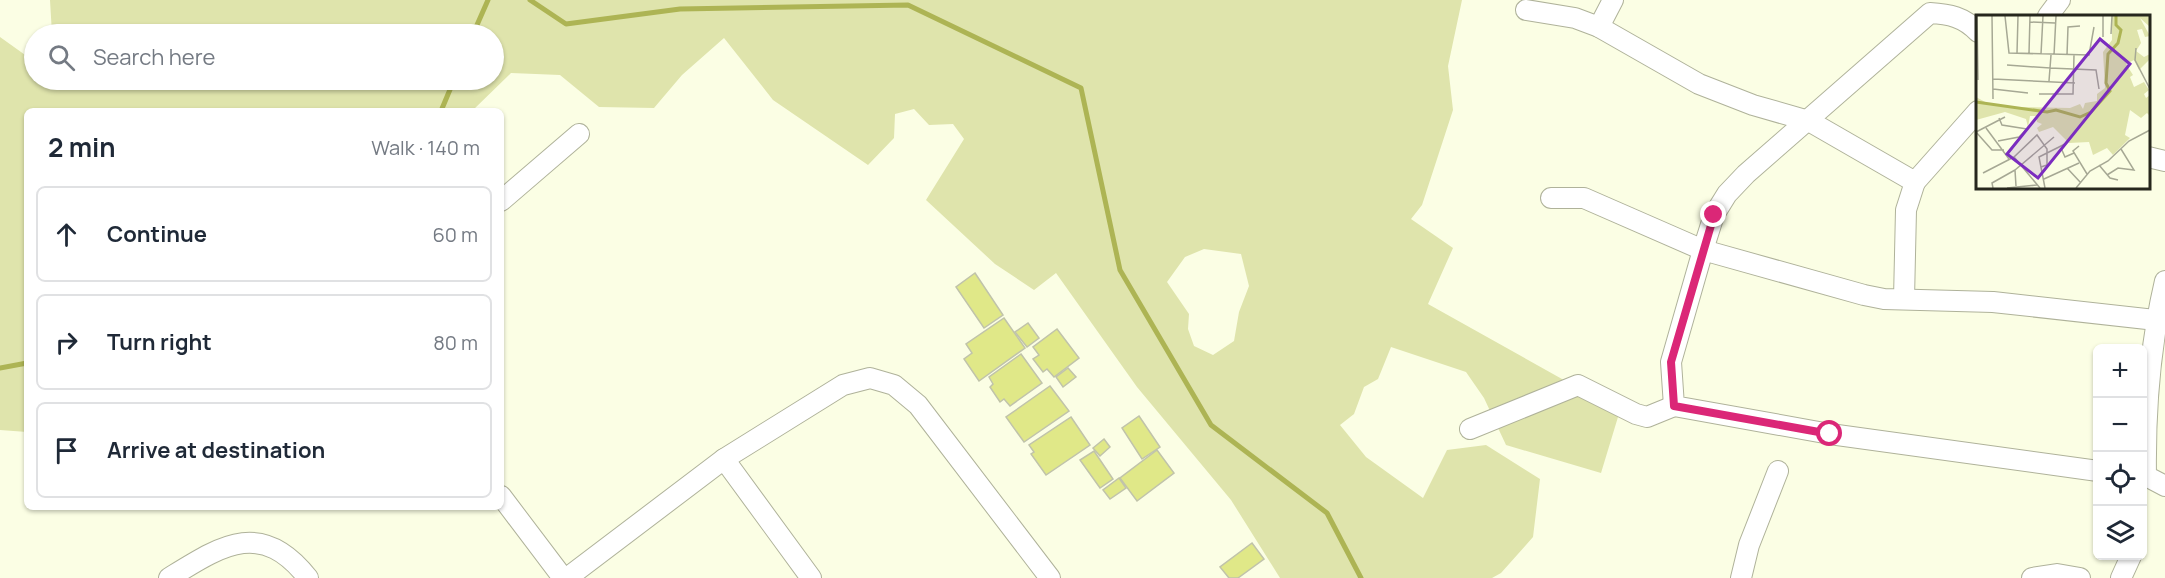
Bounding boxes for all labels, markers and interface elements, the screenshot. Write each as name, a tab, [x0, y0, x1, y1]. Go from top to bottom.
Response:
inset map	[1976, 15, 2150, 189]
search box	[24, 24, 504, 90]
icon: search	[45, 41, 78, 74]
text: Search here	[93, 42, 215, 72]
text: 2 min	[48, 129, 116, 165]
text: Walk · 140 m	[371, 134, 480, 161]
route end	[1700, 201, 1726, 227]
icon: ahead	[50, 218, 83, 251]
text: Continue	[107, 219, 207, 249]
text: 60 m	[432, 221, 478, 248]
icon: right	[50, 326, 83, 359]
text: Turn right	[107, 327, 212, 357]
text: 80 m	[433, 329, 478, 356]
map controls	[2093, 344, 2147, 560]
button: +	[2093, 344, 2147, 398]
button: −	[2093, 398, 2147, 452]
route start	[1816, 420, 1842, 446]
icon: arrive	[50, 434, 83, 467]
text: Arrive at destination	[107, 435, 325, 465]
button: locate	[2093, 452, 2147, 506]
button: layers	[2093, 506, 2147, 560]

